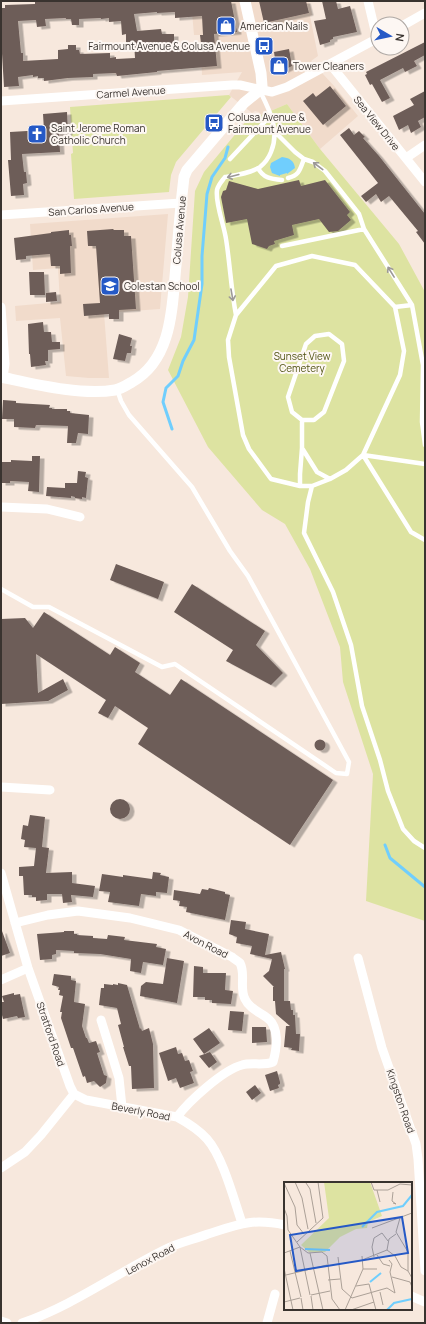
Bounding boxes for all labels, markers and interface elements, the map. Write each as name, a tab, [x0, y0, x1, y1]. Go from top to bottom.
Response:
shop icon: American Nails	[215, 15, 237, 37]
north arrow	[370, 16, 410, 56]
place label: American Nails	[240, 19, 308, 33]
text: N	[392, 33, 408, 43]
bus stop icon: Fairmount Avenue & Colusa Avenue	[253, 35, 275, 57]
place label: Fairmount Avenue & Colusa Avenue	[88, 39, 250, 53]
shop icon: Tower Cleaners	[268, 55, 290, 77]
place label: Tower Cleaners	[293, 59, 364, 73]
street label: Carmel Avenue	[96, 83, 166, 101]
street label: Sea View Drive	[351, 93, 403, 153]
place label: Colusa Avenue & Fairmount Avenue	[228, 110, 311, 136]
bus stop icon: Colusa Avenue & Fairmount Avenue	[203, 112, 225, 134]
place label: Saint Jerome Roman Catholic Church	[51, 121, 145, 147]
church icon: Saint Jerome Roman Catholic Church	[26, 123, 48, 145]
one-way arrow	[313, 161, 324, 170]
one-way arrow	[227, 172, 240, 180]
street label: Colusa Avenue	[169, 195, 189, 265]
street label: San Carlos Avenue	[48, 199, 134, 219]
one-way arrow	[387, 267, 395, 278]
school or university icon: Golestan School	[99, 275, 121, 297]
place label: Golestan School	[124, 279, 200, 293]
one-way arrow	[229, 288, 237, 301]
park label: Sunset View Cemetery	[274, 349, 331, 375]
street label: Avon Road	[181, 927, 231, 961]
street label: Stratford Road	[33, 1000, 69, 1068]
street label: Kingston Road	[384, 1067, 419, 1135]
street label: Beverly Road	[110, 1098, 172, 1124]
inset map	[284, 1182, 412, 1310]
street label: Lenox Road	[123, 1240, 177, 1278]

